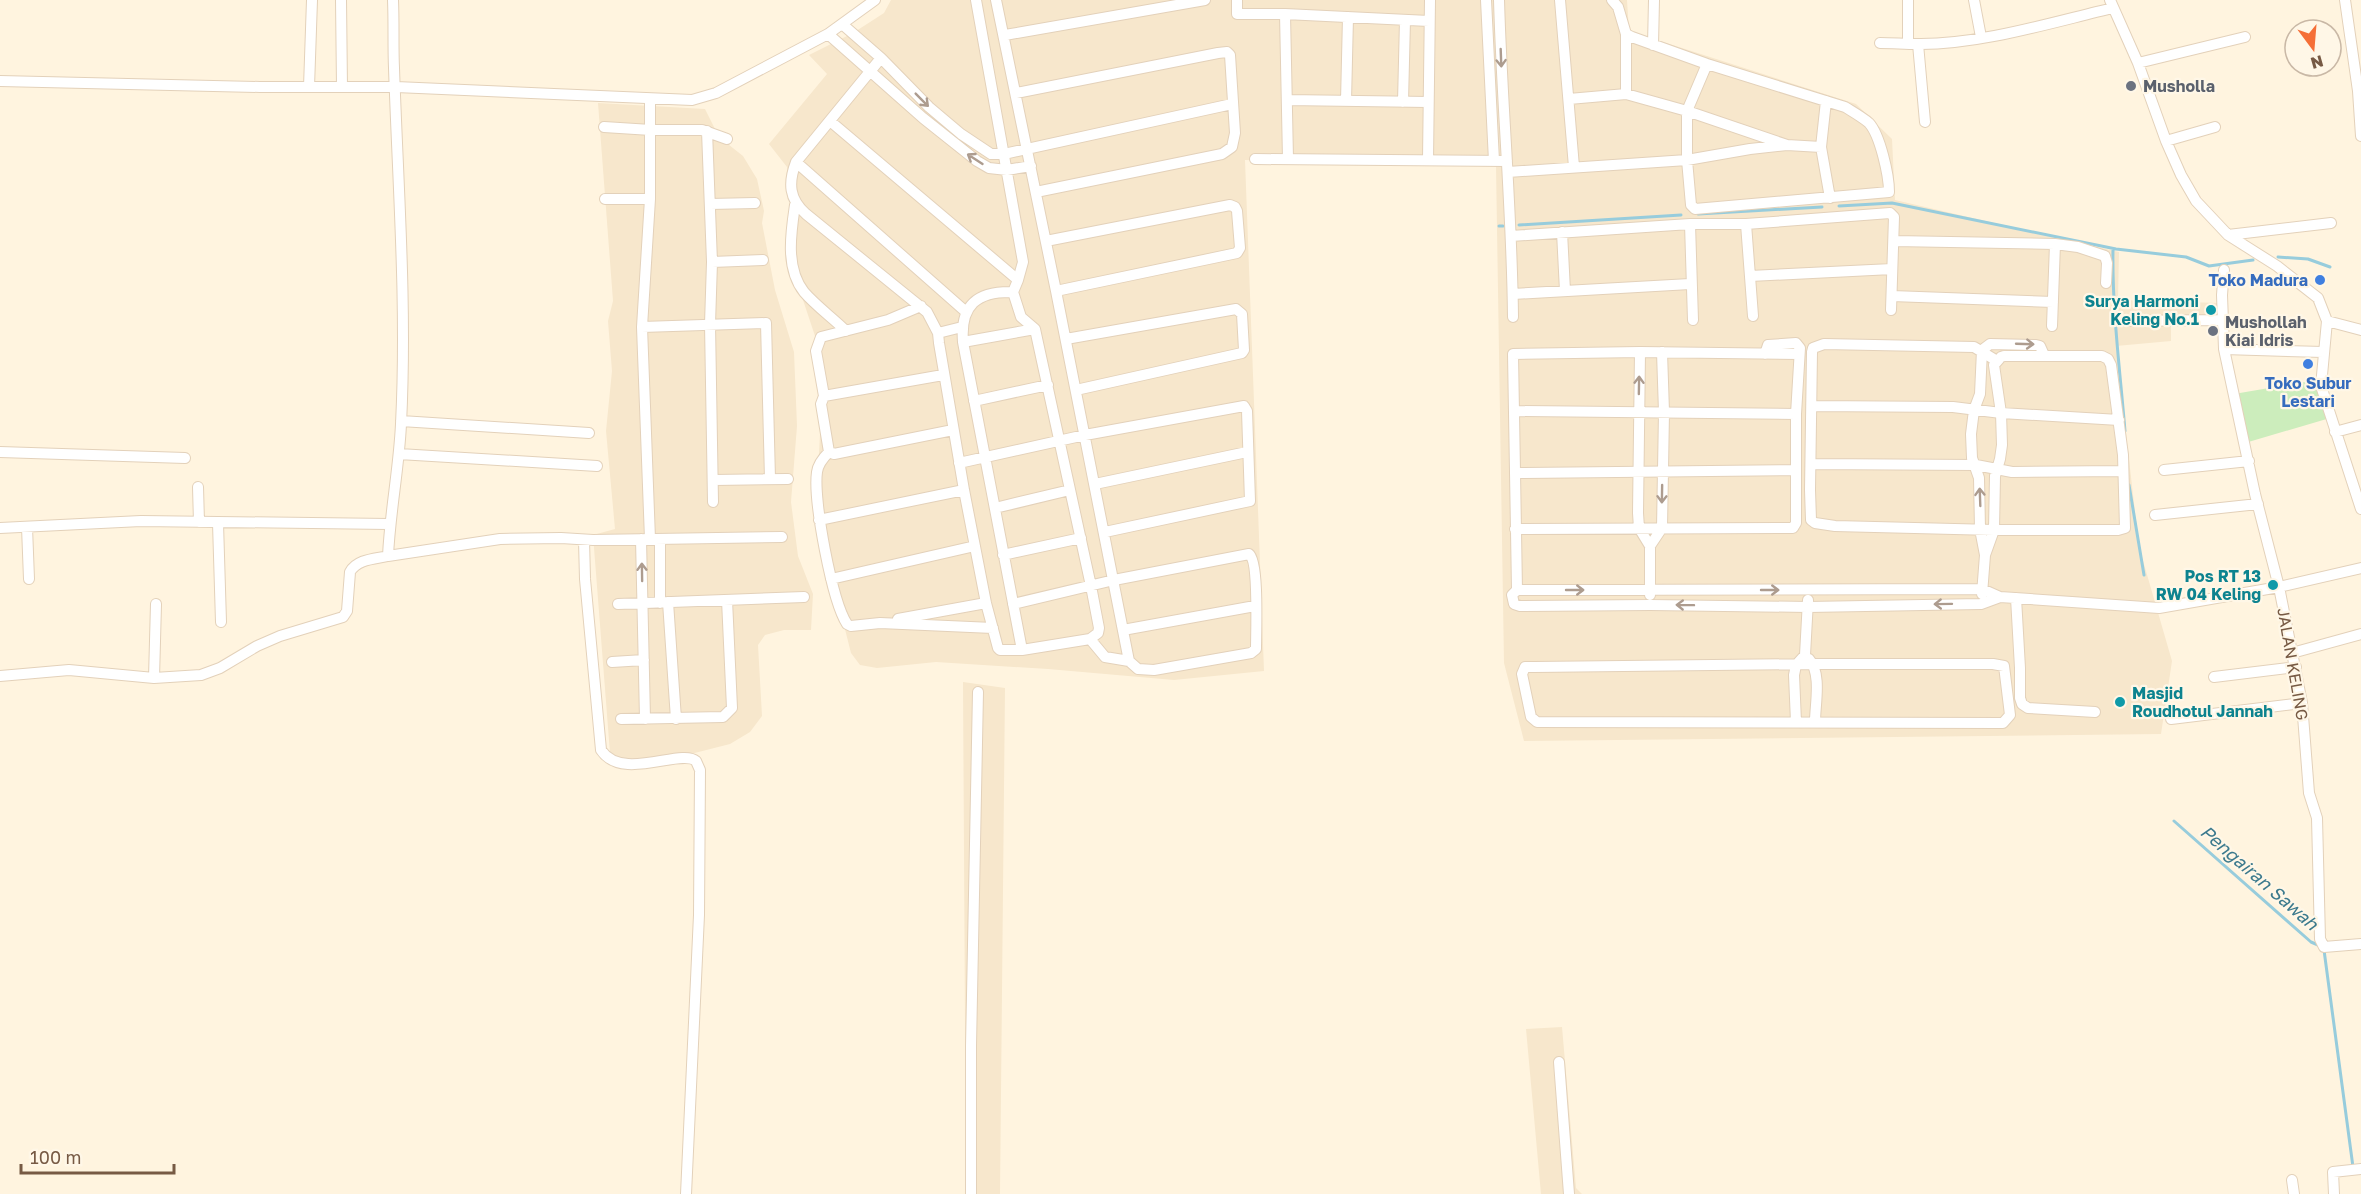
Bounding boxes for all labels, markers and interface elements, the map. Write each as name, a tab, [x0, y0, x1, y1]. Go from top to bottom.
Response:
north arrow	[2283, 18, 2343, 78]
one-way arrow	[1495, 48, 1507, 68]
text: N	[2309, 51, 2326, 74]
place label: Musholla	[2143, 76, 2215, 96]
marker: Musholla	[2124, 79, 2138, 93]
one-way arrow	[915, 92, 930, 107]
one-way arrow	[967, 153, 984, 166]
place label: Toko Madura	[2209, 270, 2308, 290]
marker: Toko Madura	[2313, 273, 2327, 287]
place label: Surya Harmoni Keling No.1	[2084, 291, 2199, 329]
marker: Surya Harmoni Keling No.1	[2204, 303, 2218, 317]
place label: Mushollah Kiai Idris	[2225, 312, 2307, 350]
marker: Mushollah Kiai Idris	[2206, 324, 2220, 338]
one-way arrow	[2015, 339, 2035, 350]
marker: Toko Subur Lestari	[2301, 357, 2315, 371]
place label: Toko Subur Lestari	[2264, 373, 2352, 411]
one-way arrow	[1633, 376, 1645, 396]
one-way arrow	[1657, 484, 1668, 504]
one-way arrow	[1974, 487, 1986, 507]
one-way arrow	[636, 562, 648, 582]
place label: Pos RT 13 RW 04 Keling	[2156, 566, 2261, 604]
marker: Pos RT 13 RW 04 Keling	[2266, 578, 2280, 592]
one-way arrow	[1565, 584, 1585, 596]
one-way arrow	[1760, 584, 1780, 596]
one-way arrow	[1675, 599, 1695, 611]
one-way arrow	[1933, 599, 1953, 610]
street label: JALAN KELING	[2273, 606, 2313, 722]
place label: Masjid Roudhotul Jannah	[2132, 683, 2273, 721]
marker: Masjid Roudhotul Jannah	[2113, 695, 2127, 709]
water label: Pengairan Sawah	[2196, 820, 2324, 935]
scale bar	[21, 1137, 174, 1175]
text: 100 m	[30, 1146, 81, 1168]

